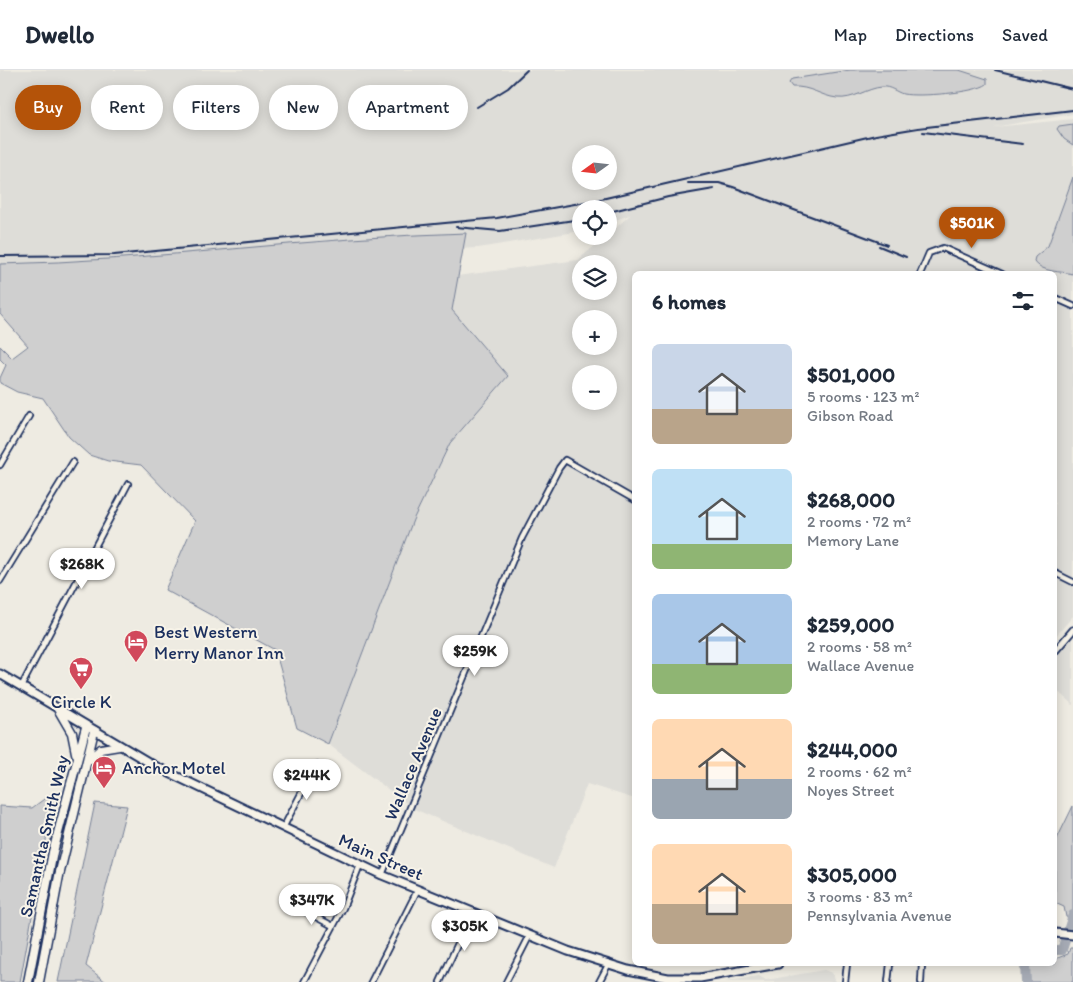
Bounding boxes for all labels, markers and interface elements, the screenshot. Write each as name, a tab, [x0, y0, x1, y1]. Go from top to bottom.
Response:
text: Dwello	[25, 20, 94, 49]
text: Map	[834, 24, 867, 46]
text: Directions	[895, 24, 974, 46]
text: Saved	[1002, 24, 1048, 46]
chip: Buy	[15, 85, 81, 130]
chip: Rent	[91, 85, 163, 130]
chip: Filters	[173, 85, 259, 130]
chip: New	[269, 85, 338, 130]
chip: Apartment	[348, 85, 468, 130]
north arrow	[572, 145, 618, 190]
map controls	[572, 145, 617, 410]
button: locate	[572, 200, 617, 245]
pin: $501K	[937, 206, 1007, 249]
text: $501K	[950, 213, 994, 232]
button: layers	[572, 255, 617, 300]
icon: filters	[1009, 287, 1037, 315]
text: 6 homes	[652, 289, 726, 314]
button: +	[572, 310, 617, 355]
text: $501,000	[807, 362, 895, 387]
icon: home	[692, 364, 752, 424]
button: −	[572, 365, 617, 410]
text: 5 rooms · 123 m²	[807, 387, 919, 406]
text: Gibson Road	[807, 406, 893, 425]
text: $268,000	[807, 487, 895, 512]
icon: home	[692, 489, 752, 549]
text: 2 rooms · 72 m²	[807, 512, 911, 531]
text: Memory Lane	[807, 531, 899, 550]
pin: $268K	[47, 548, 117, 590]
text: $268K	[60, 554, 104, 573]
text: $259,000	[807, 612, 895, 637]
icon: home	[692, 614, 752, 674]
place label: Best Western Merry Manor Inn	[154, 621, 284, 664]
hotel icon: Best Western Merry Manor Inn	[123, 629, 149, 663]
pin: $259K	[440, 634, 510, 677]
text: 2 rooms · 58 m²	[807, 637, 912, 656]
text: $259K	[453, 641, 497, 660]
supermarket icon: Circle K	[68, 656, 94, 690]
text: Wallace Avenue	[807, 656, 914, 675]
place label: Circle K	[51, 691, 112, 713]
street label: Wallace Avenue	[379, 704, 447, 824]
text: $244,000	[807, 737, 898, 762]
icon: home	[692, 739, 752, 799]
street label: Samantha Smith Way	[15, 752, 73, 919]
hotel icon: Anchor Motel	[91, 755, 117, 789]
place label: Anchor Motel	[122, 757, 226, 779]
pin: $244K	[272, 758, 342, 801]
text: 2 rooms · 62 m²	[807, 762, 912, 781]
text: $244K	[284, 765, 330, 784]
text: Noyes Street	[807, 781, 895, 800]
street label: Main Street	[335, 829, 427, 886]
text: $305,000	[807, 862, 897, 887]
icon: home	[692, 864, 752, 924]
pin: $347K	[277, 884, 347, 926]
text: 3 rooms · 83 m²	[807, 887, 913, 906]
text: $347K	[290, 890, 334, 909]
text: Pennsylvania Avenue	[807, 906, 952, 925]
pin: $305K	[430, 910, 500, 952]
text: $305K	[442, 916, 488, 935]

